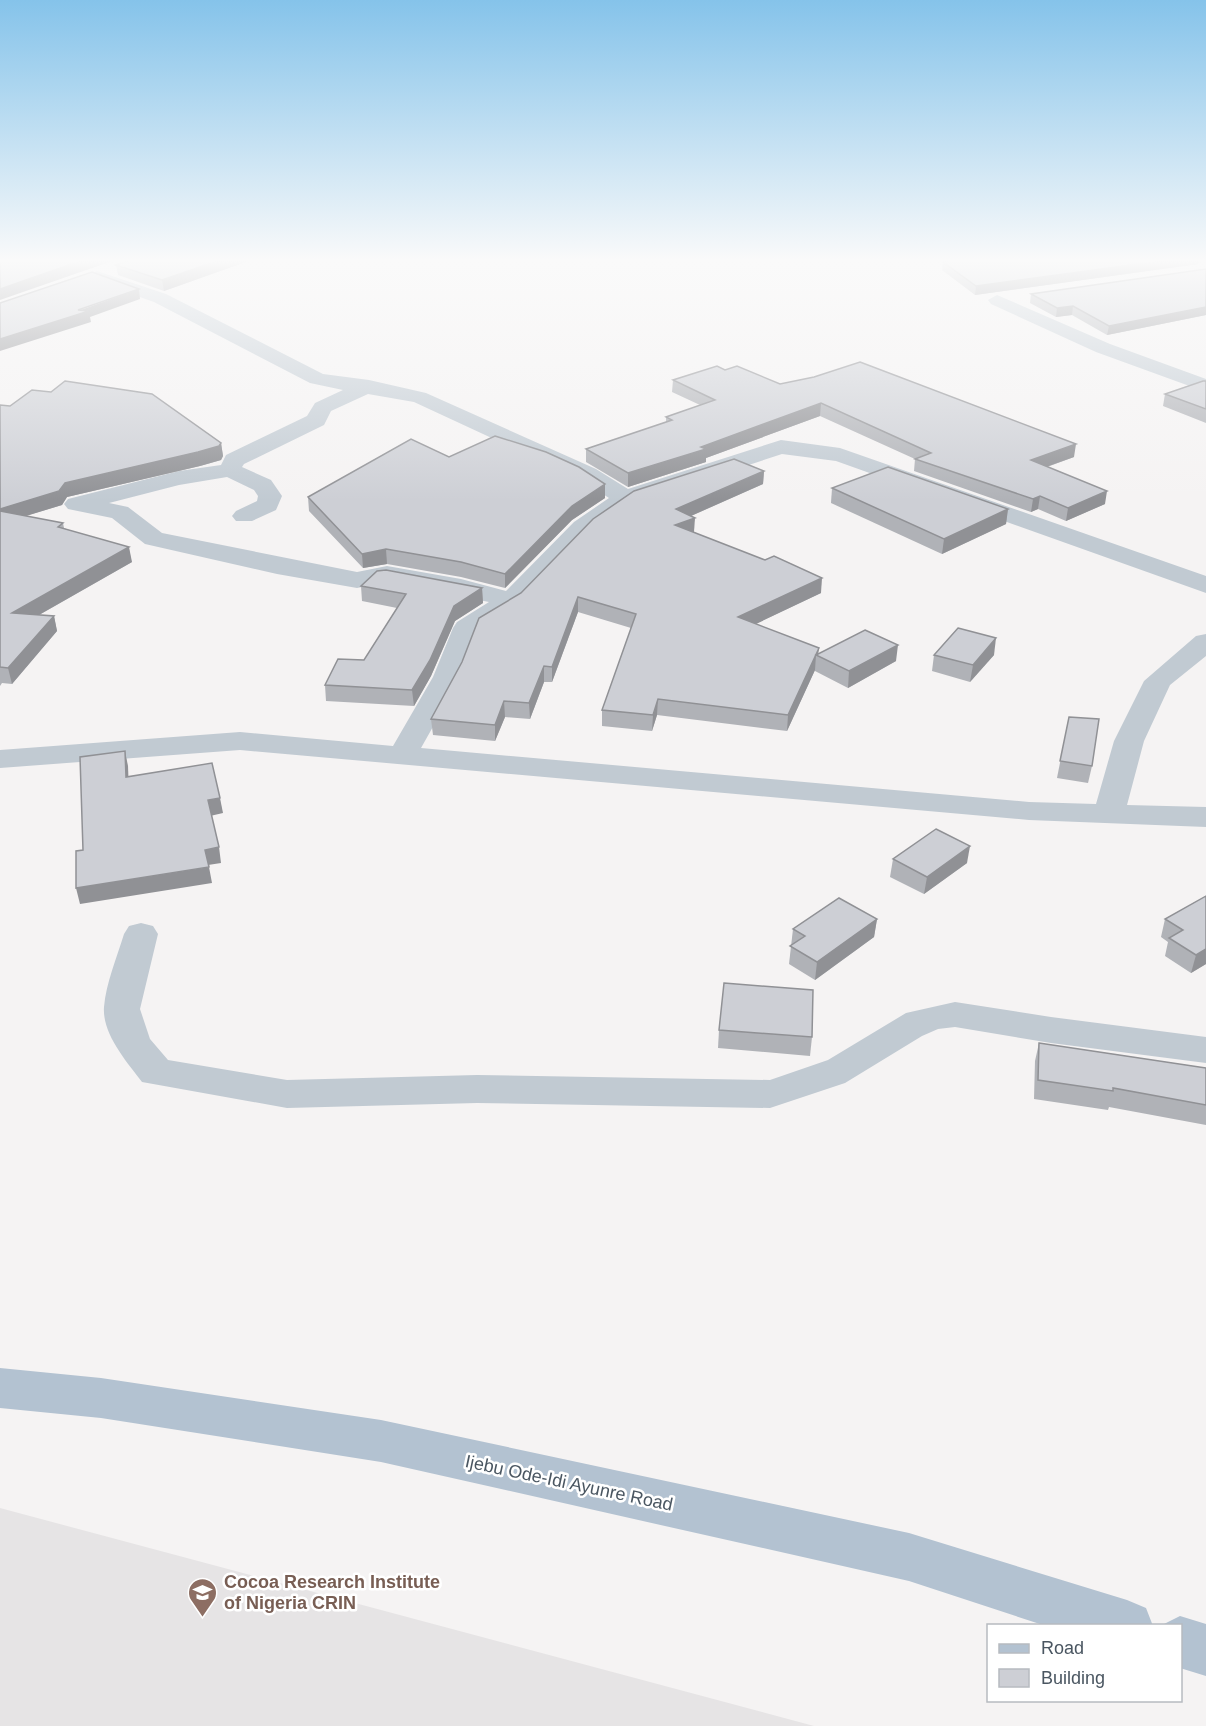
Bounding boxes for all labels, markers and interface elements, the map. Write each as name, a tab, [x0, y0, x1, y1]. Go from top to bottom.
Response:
street label: Ijebu Ode-Idi Ayunre Road	[463, 1451, 675, 1515]
place label: Cocoa Research Institute of Nigeria CRIN	[224, 1572, 440, 1613]
school or university icon: Cocoa Research Institute of Nigeria CRIN	[187, 1576, 219, 1618]
legend	[987, 1624, 1182, 1702]
text: Road	[1041, 1638, 1084, 1658]
text: Building	[1041, 1668, 1105, 1688]

